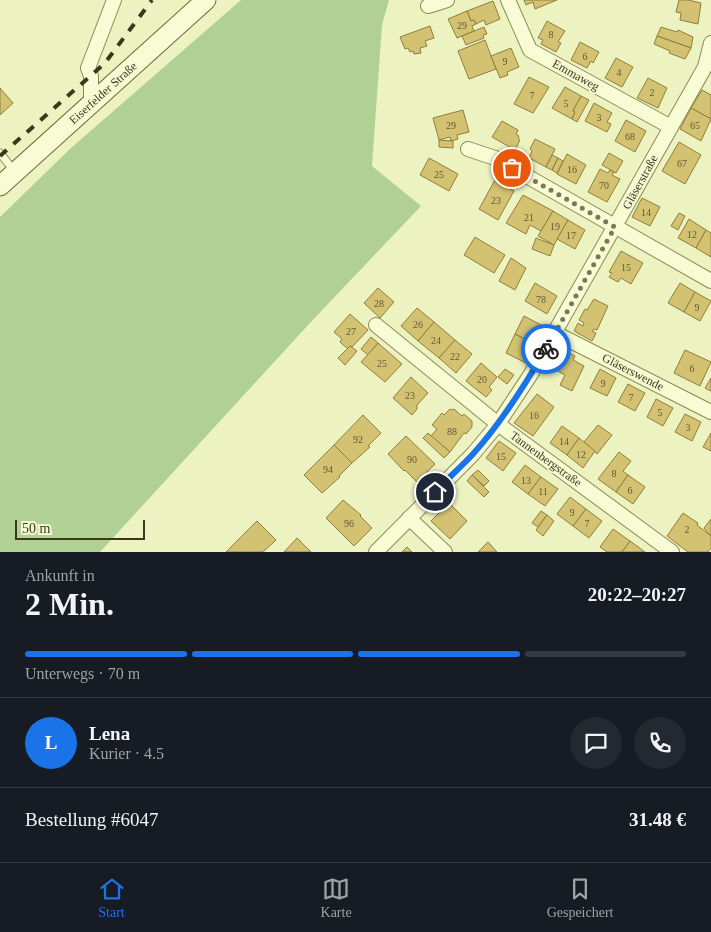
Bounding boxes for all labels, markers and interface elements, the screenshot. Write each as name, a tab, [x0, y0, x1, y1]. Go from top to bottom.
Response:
house number: 29	[457, 20, 467, 31]
house number: 8	[549, 29, 554, 40]
house number: 6	[583, 51, 588, 62]
house number: 9	[503, 56, 508, 67]
street label: Emmaweg	[550, 56, 602, 94]
street label: Eiserfelder Straße	[66, 59, 140, 127]
house number: 4	[617, 67, 622, 78]
house number: 2	[650, 87, 655, 98]
house number: 7	[530, 90, 535, 101]
house number: 5	[564, 98, 569, 109]
house number: 3	[597, 112, 602, 123]
house number: 29	[446, 120, 456, 131]
house number: 65	[690, 120, 700, 131]
house number: 68	[625, 131, 635, 142]
pin	[491, 147, 533, 189]
street label: Gläserstraße	[619, 152, 661, 212]
icon: bag	[498, 154, 526, 182]
house number: 67	[677, 158, 687, 169]
house number: 16	[567, 164, 577, 175]
house number: 25	[434, 169, 444, 180]
house number: 70	[599, 180, 609, 191]
house number: 23	[491, 195, 501, 206]
house number: 14	[641, 207, 651, 218]
house number: 21	[524, 212, 534, 223]
house number: 19	[550, 221, 560, 232]
house number: 12	[687, 229, 697, 240]
house number: 17	[566, 230, 576, 241]
house number: 15	[621, 262, 631, 273]
house number: 78	[536, 294, 546, 305]
house number: 28	[374, 298, 384, 309]
house number: 9	[695, 302, 700, 313]
house number: 26	[413, 319, 423, 330]
courier	[521, 324, 571, 374]
house number: 27	[346, 326, 356, 337]
house number: 24	[431, 335, 441, 346]
icon: bike	[532, 335, 560, 363]
street label: Gläserswende	[600, 350, 666, 394]
house number: 22	[450, 351, 460, 362]
house number: 25	[377, 358, 387, 369]
house number: 6	[690, 363, 695, 374]
house number: 20	[477, 374, 487, 385]
house number: 9	[601, 378, 606, 389]
house number: 23	[405, 390, 415, 401]
house number: 7	[629, 392, 634, 403]
house number: 5	[658, 407, 663, 418]
house number: 16	[529, 410, 539, 421]
house number: 3	[686, 422, 691, 433]
house number: 88	[447, 426, 457, 437]
street label: Tannenbergstraße	[508, 428, 584, 490]
house number: 92	[353, 434, 363, 445]
house number: 14	[559, 436, 569, 447]
house number: 12	[576, 449, 586, 460]
house number: 15	[496, 451, 506, 462]
house number: 90	[407, 454, 417, 465]
house number: 94	[323, 464, 333, 475]
house number: 8	[612, 468, 617, 479]
pin	[414, 471, 456, 513]
house number: 13	[521, 475, 531, 486]
icon: home	[421, 478, 449, 506]
house number: 6	[628, 485, 633, 496]
house number: 11	[538, 486, 548, 497]
house number: 9	[570, 507, 575, 518]
scale bar	[15, 517, 145, 540]
house number: 96	[344, 518, 354, 529]
house number: 7	[585, 518, 590, 529]
text: 50 m	[22, 521, 50, 536]
house number: 2	[685, 524, 690, 535]
text: Ankunft in	[25, 567, 95, 584]
text: 20:22–20:27	[588, 584, 686, 605]
text: 2 Min.	[25, 586, 114, 622]
text: Unterwegs · 70 m	[25, 665, 140, 682]
button: chat	[570, 717, 622, 769]
button: phone	[634, 717, 686, 769]
text: Lena	[89, 723, 130, 744]
text: L	[45, 732, 57, 753]
text: Kurier · 4.5	[89, 745, 164, 762]
text: Bestellung #6047	[25, 809, 159, 830]
text: 31.48 €	[629, 809, 686, 830]
tab: Start	[98, 875, 126, 921]
tab: Karte	[321, 875, 352, 921]
tab: Gespeichert	[547, 875, 613, 921]

